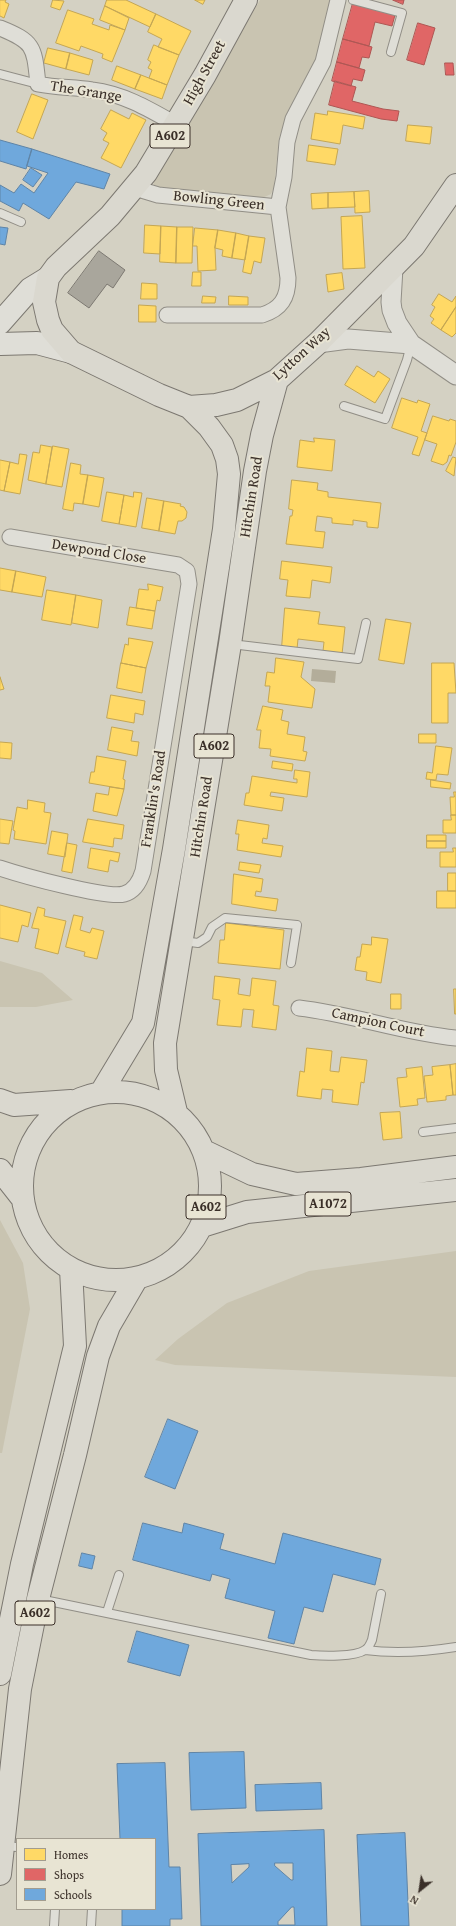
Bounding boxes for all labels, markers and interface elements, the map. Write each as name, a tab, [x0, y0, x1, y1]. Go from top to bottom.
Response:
street label: High Street	[180, 37, 230, 109]
street label: The Grange	[49, 77, 123, 107]
road number: A602	[150, 124, 190, 148]
street label: Bowling Green	[173, 187, 265, 215]
street label: Lytton Way	[269, 323, 335, 385]
street label: Hitchin Road	[237, 455, 267, 539]
street label: Dewpond Close	[51, 536, 147, 568]
road number: A602	[194, 734, 234, 758]
street label: Franklin's Road	[137, 749, 171, 849]
street label: Hitchin Road	[187, 775, 217, 859]
street label: Campion Court	[330, 1004, 426, 1042]
road number: A1072	[305, 1192, 351, 1216]
road number: A602	[186, 1195, 226, 1219]
road number: A602	[15, 1601, 55, 1625]
legend	[16, 1838, 156, 1910]
text: Homes	[54, 1846, 88, 1863]
text: Shops	[54, 1866, 84, 1883]
north arrow	[400, 1870, 440, 1910]
text: Schools	[54, 1886, 92, 1903]
text: N	[407, 1892, 421, 1909]

